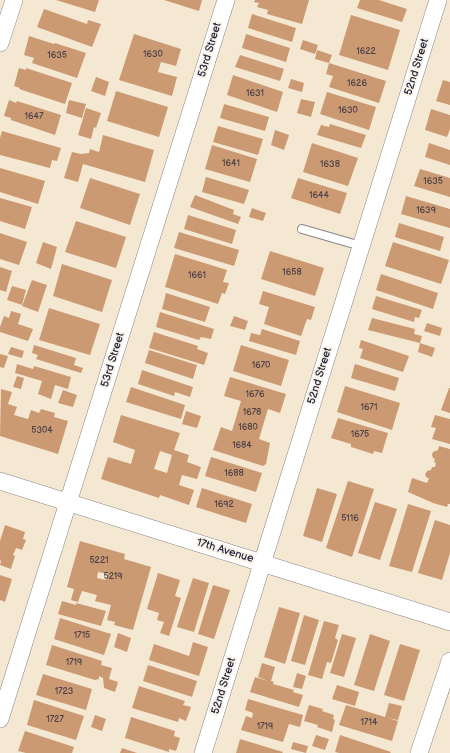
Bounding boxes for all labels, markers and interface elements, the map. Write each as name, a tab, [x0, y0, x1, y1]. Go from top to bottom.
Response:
street label: 53rd Street	[195, 21, 225, 79]
street label: 52nd Street	[402, 37, 432, 97]
house number: 1622	[356, 47, 376, 57]
house number: 1630	[143, 50, 163, 60]
house number: 1635	[47, 51, 67, 61]
house number: 1626	[347, 79, 367, 89]
house number: 1631	[246, 89, 264, 99]
house number: 1630	[338, 106, 358, 116]
house number: 1647	[25, 112, 43, 122]
house number: 1641	[222, 159, 240, 169]
house number: 1638	[320, 160, 340, 170]
house number: 1635	[423, 177, 443, 187]
house number: 1644	[309, 191, 329, 201]
house number: 1639	[416, 206, 436, 216]
house number: 1658	[282, 268, 302, 278]
house number: 1661	[188, 271, 206, 281]
street label: 53rd Street	[98, 331, 128, 389]
street label: 52nd Street	[305, 346, 335, 406]
house number: 1670	[252, 361, 270, 371]
house number: 1676	[246, 390, 264, 400]
house number: 1671	[361, 403, 377, 413]
house number: 1678	[243, 408, 261, 418]
house number: 1680	[238, 423, 258, 433]
house number: 5304	[31, 426, 53, 436]
house number: 1675	[351, 430, 369, 440]
house number: 1684	[232, 441, 252, 451]
house number: 1688	[224, 469, 244, 479]
house number: 1692	[214, 500, 234, 510]
house number: 5116	[341, 514, 359, 524]
street label: 17th Avenue	[195, 536, 255, 566]
house number: 5221	[89, 556, 109, 566]
house number: 5219	[103, 572, 123, 582]
house number: 1715	[74, 631, 90, 641]
street label: 52nd Street	[209, 656, 239, 716]
house number: 1719	[66, 658, 82, 668]
house number: 1723	[55, 687, 73, 697]
house number: 1727	[46, 715, 64, 725]
house number: 1714	[361, 718, 377, 728]
house number: 1719	[257, 722, 273, 732]

